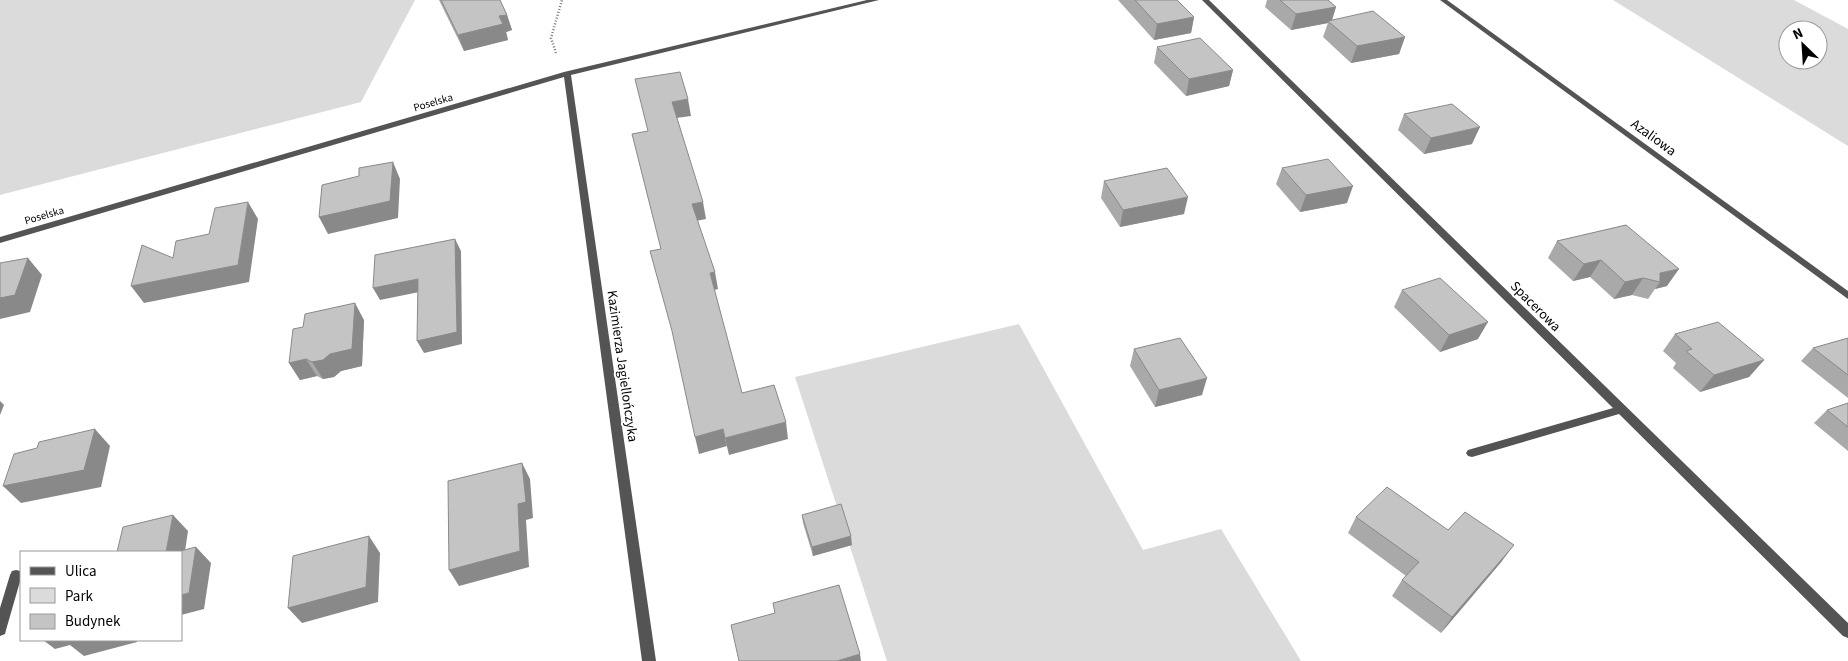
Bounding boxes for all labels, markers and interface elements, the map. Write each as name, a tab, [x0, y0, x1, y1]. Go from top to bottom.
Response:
north arrow	[1778, 20, 1828, 70]
text: N	[1789, 23, 1806, 45]
street label: Poselska	[412, 90, 455, 115]
street label: Azaliowa	[1627, 114, 1680, 161]
street label: Poselska	[23, 203, 66, 228]
street label: Spacerowa	[1505, 277, 1565, 337]
street label: Kazimierza Jagiellończyka	[601, 289, 643, 443]
legend	[20, 551, 182, 641]
text: Ulica	[65, 561, 96, 582]
text: Park	[65, 586, 94, 607]
text: Budynek	[65, 611, 121, 632]

